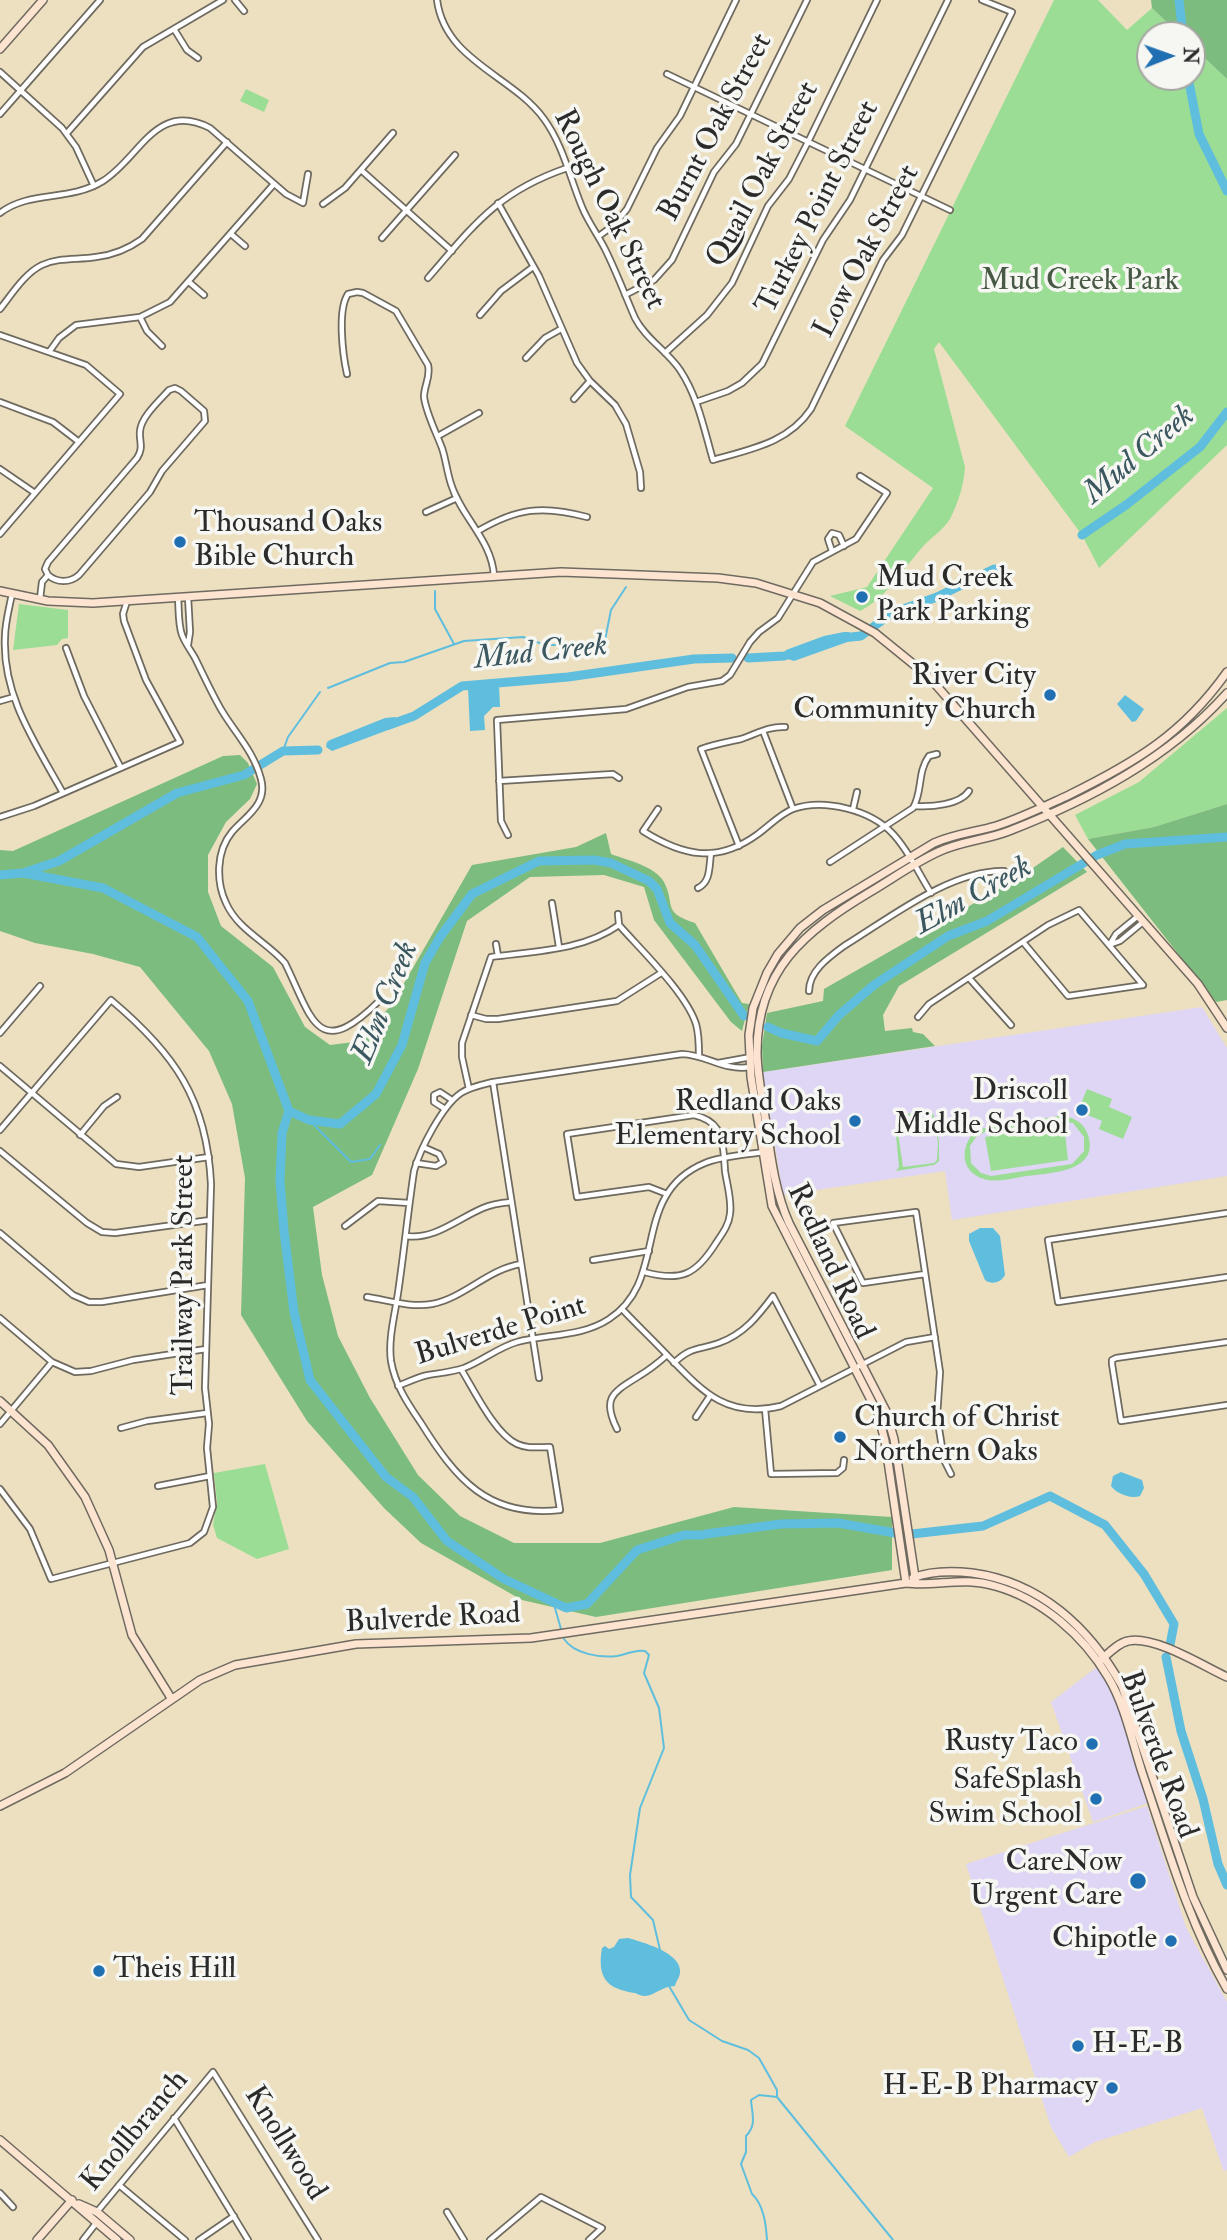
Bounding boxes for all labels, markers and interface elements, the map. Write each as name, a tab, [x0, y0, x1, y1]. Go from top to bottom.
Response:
north arrow	[1136, 21, 1206, 91]
street label: Burnt Oak Street	[652, 28, 782, 228]
text: N	[1178, 47, 1202, 64]
street label: Quail Oak Street	[700, 76, 828, 274]
street label: Turkey Point Street	[750, 95, 888, 321]
street label: Rough Oak Street	[544, 104, 672, 316]
street label: Low Oak Street	[807, 159, 929, 345]
park label: Mud Creek Park	[981, 265, 1179, 301]
water label: Mud Creek	[1076, 398, 1204, 514]
place label: Thousand Oaks Bible Church	[194, 507, 382, 578]
marker: Thousand Oaks Bible Church	[172, 534, 188, 550]
place label: Mud Creek Park Parking	[876, 562, 1030, 632]
marker: Mud Creek Park Parking	[854, 589, 870, 605]
water label: Mud Creek	[472, 628, 610, 680]
place label: River City Community Church	[793, 660, 1036, 730]
marker: River City Community Church	[1042, 687, 1058, 703]
water label: Elm Creek	[909, 849, 1039, 945]
water label: Elm Creek	[345, 937, 429, 1069]
place label: Driscoll Middle School	[894, 1075, 1068, 1146]
place label: Redland Oaks Elementary School	[615, 1086, 841, 1156]
marker: Driscoll Middle School	[1074, 1102, 1090, 1118]
marker: Redland Oaks Elementary School	[847, 1113, 863, 1129]
street label: Trailway Park Street	[168, 1154, 204, 1396]
street label: Redland Road	[777, 1178, 881, 1346]
street label: Bulverde Point	[411, 1289, 591, 1375]
place label: Church of Christ Northern Oaks	[854, 1402, 1060, 1472]
marker: Church of Christ Northern Oaks	[832, 1429, 848, 1445]
street label: Bulverde Road	[345, 1597, 521, 1643]
street label: Bulverde Road	[1110, 1666, 1204, 1844]
place label: Rusty Taco	[944, 1726, 1078, 1762]
marker: Rusty Taco	[1084, 1736, 1100, 1752]
place label: SafeSplash Swim School	[929, 1764, 1082, 1834]
marker: SafeSplash Swim School	[1088, 1791, 1104, 1807]
place label: CareNow Urgent Care	[970, 1846, 1122, 1916]
marker: CareNow Urgent Care	[1128, 1871, 1148, 1891]
place label: Chipotle	[1052, 1923, 1157, 1959]
marker: Chipotle	[1163, 1933, 1179, 1949]
place label: Theis Hill	[113, 1953, 236, 1989]
marker: Theis Hill	[91, 1963, 107, 1979]
place label: H-E-B	[1092, 2028, 1183, 2064]
marker: H-E-B	[1070, 2038, 1086, 2054]
street label: Knollbranch	[75, 2064, 197, 2200]
place label: H-E-B Pharmacy	[883, 2070, 1098, 2106]
street label: Knollwood	[235, 2080, 333, 2208]
marker: H-E-B Pharmacy	[1104, 2080, 1120, 2096]

